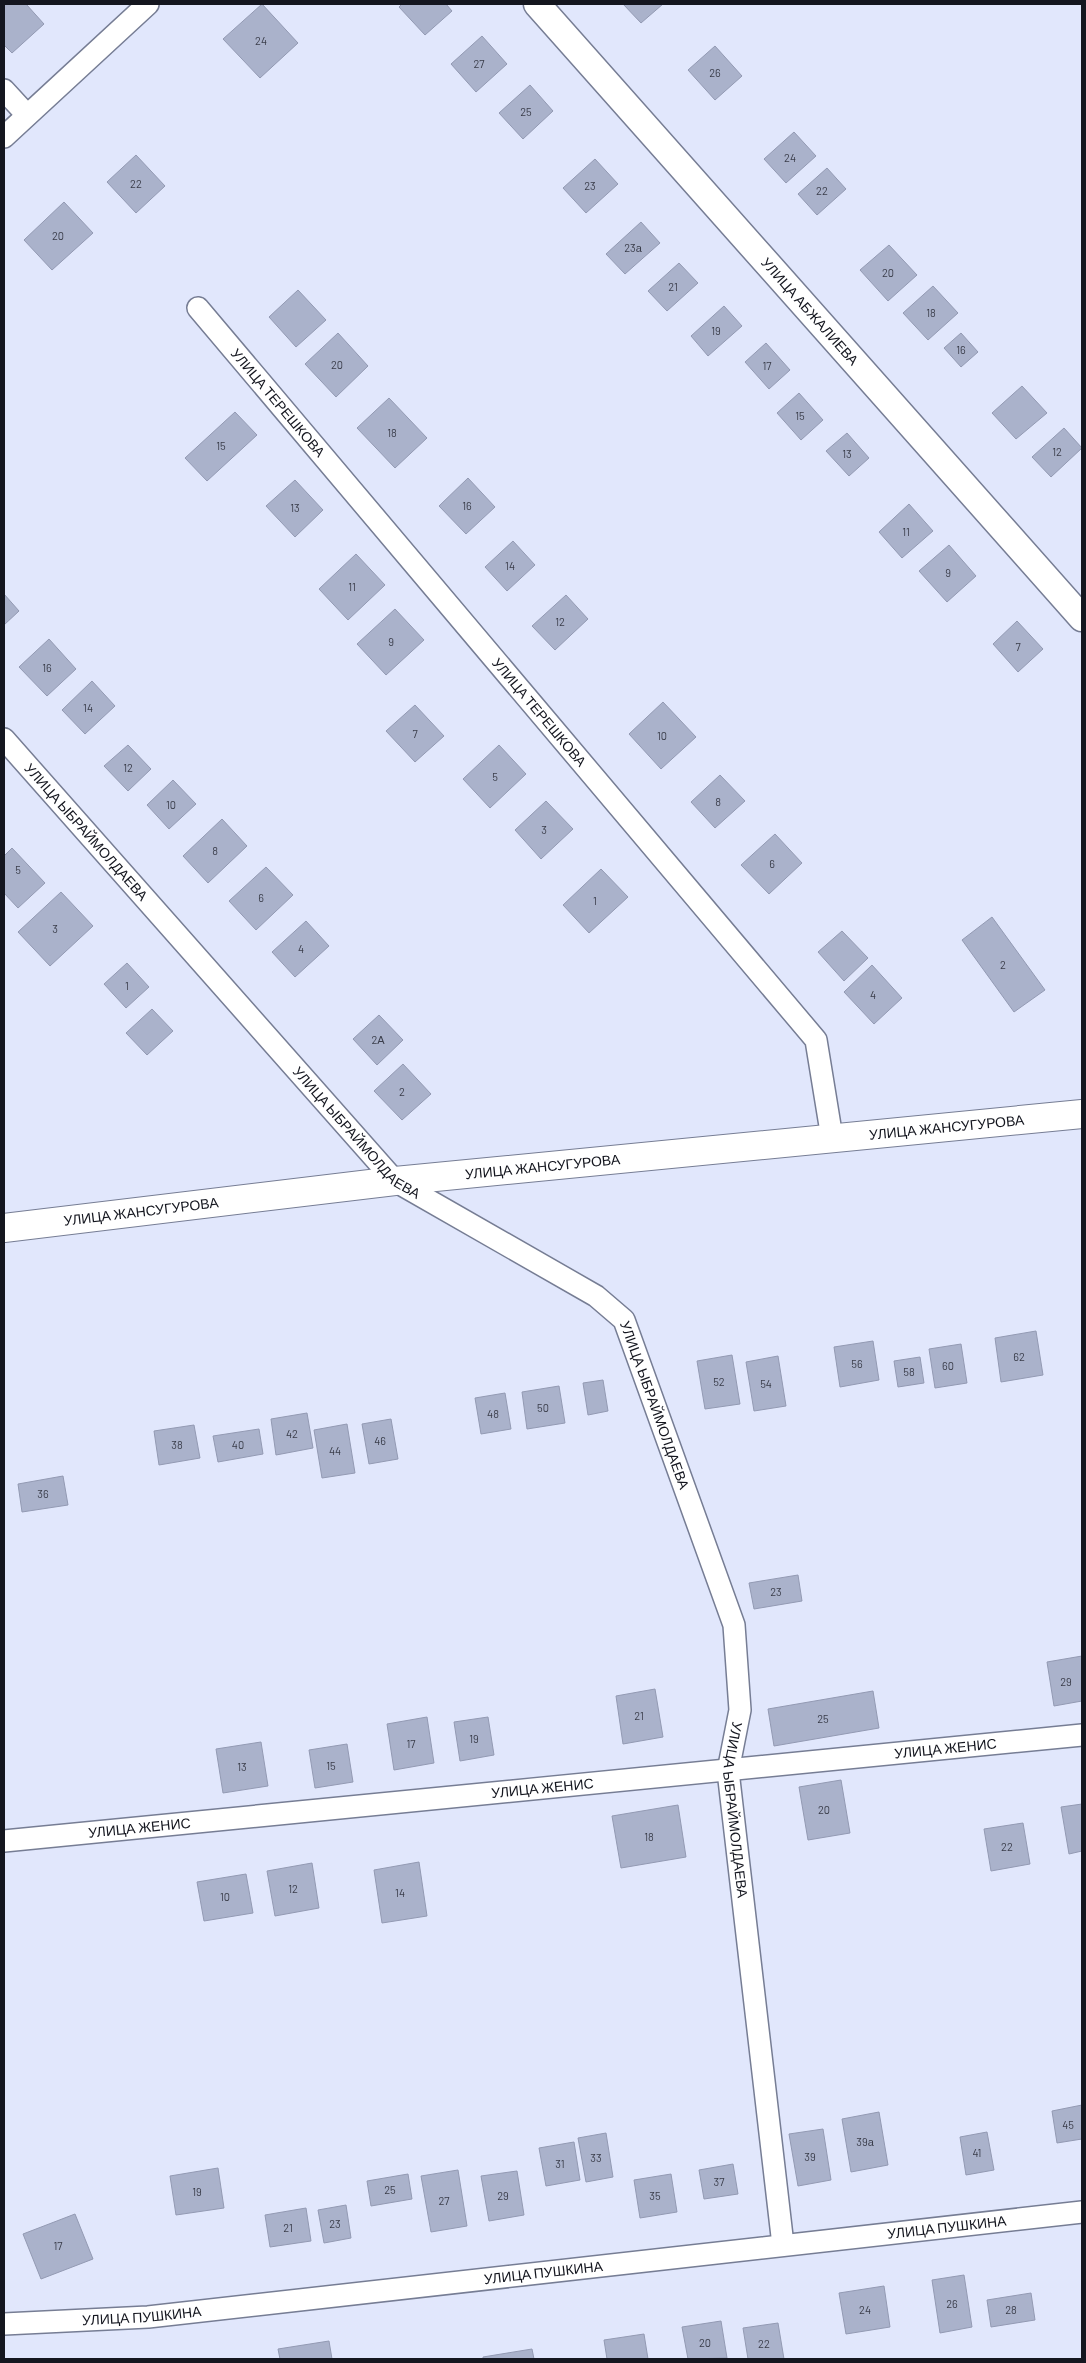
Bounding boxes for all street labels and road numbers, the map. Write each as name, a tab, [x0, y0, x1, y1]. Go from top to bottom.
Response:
street label: УЛИЦА АБЖАЛИЕВА	[758, 254, 863, 369]
street label: УЛИЦА ТЕРЕШКОВА	[228, 345, 329, 461]
street label: УЛИЦА ТЕРЕШКОВА	[489, 654, 591, 770]
street label: УЛИЦА ЫБРАЙМОЛДАЕВА	[21, 759, 152, 904]
street label: УЛИЦА ЫБРАЙМОЛДАЕВА	[290, 1063, 424, 1202]
street label: УЛИЦА ЖАНСУГУРОВА	[868, 1111, 1026, 1143]
street label: УЛИЦА ЖАНСУГУРОВА	[464, 1150, 621, 1182]
street label: УЛИЦА ЖАНСУГУРОВА	[63, 1193, 220, 1229]
street label: УЛИЦА ЫБРАЙМОЛДАЕВА	[617, 1318, 693, 1492]
street label: УЛИЦА ЫБРАЙМОЛДАЕВА	[720, 1720, 752, 1899]
street label: УЛИЦА ЖЕНИС	[893, 1734, 997, 1761]
street label: УЛИЦА ЖЕНИС	[490, 1774, 594, 1801]
street label: УЛИЦА ЖЕНИС	[87, 1814, 191, 1841]
street label: УЛИЦА ПУШКИНА	[886, 2211, 1008, 2242]
street label: УЛИЦА ПУШКИНА	[483, 2257, 604, 2287]
street label: УЛИЦА ПУШКИНА	[82, 2302, 203, 2328]

